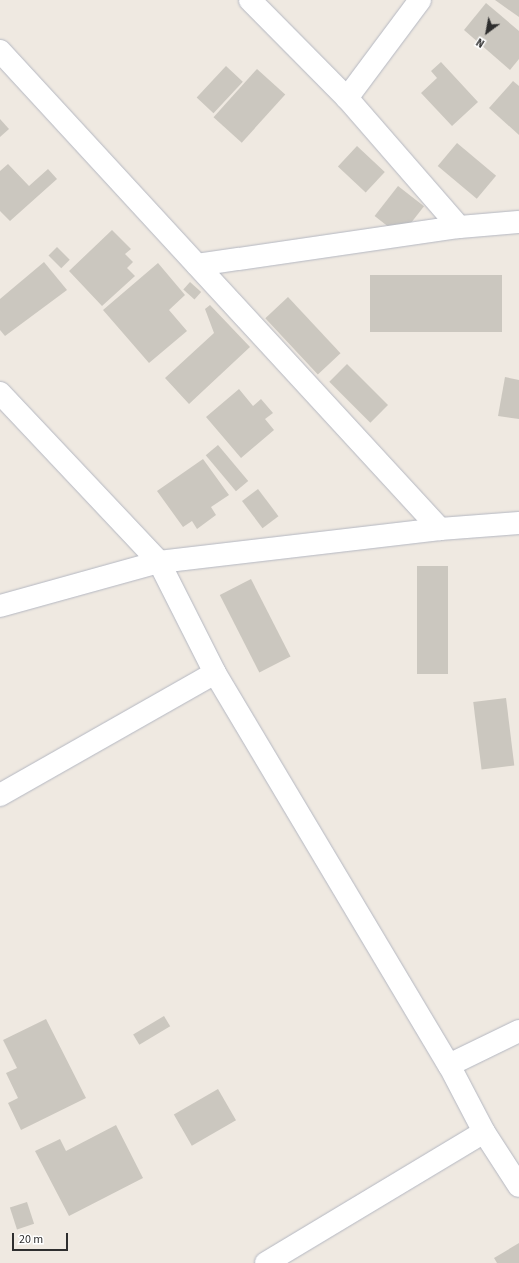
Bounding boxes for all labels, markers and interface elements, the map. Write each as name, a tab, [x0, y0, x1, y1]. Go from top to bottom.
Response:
north arrow	[467, 12, 507, 52]
text: N	[473, 34, 487, 51]
scale bar	[14, 1225, 70, 1251]
text: 20 m	[19, 1231, 43, 1248]

